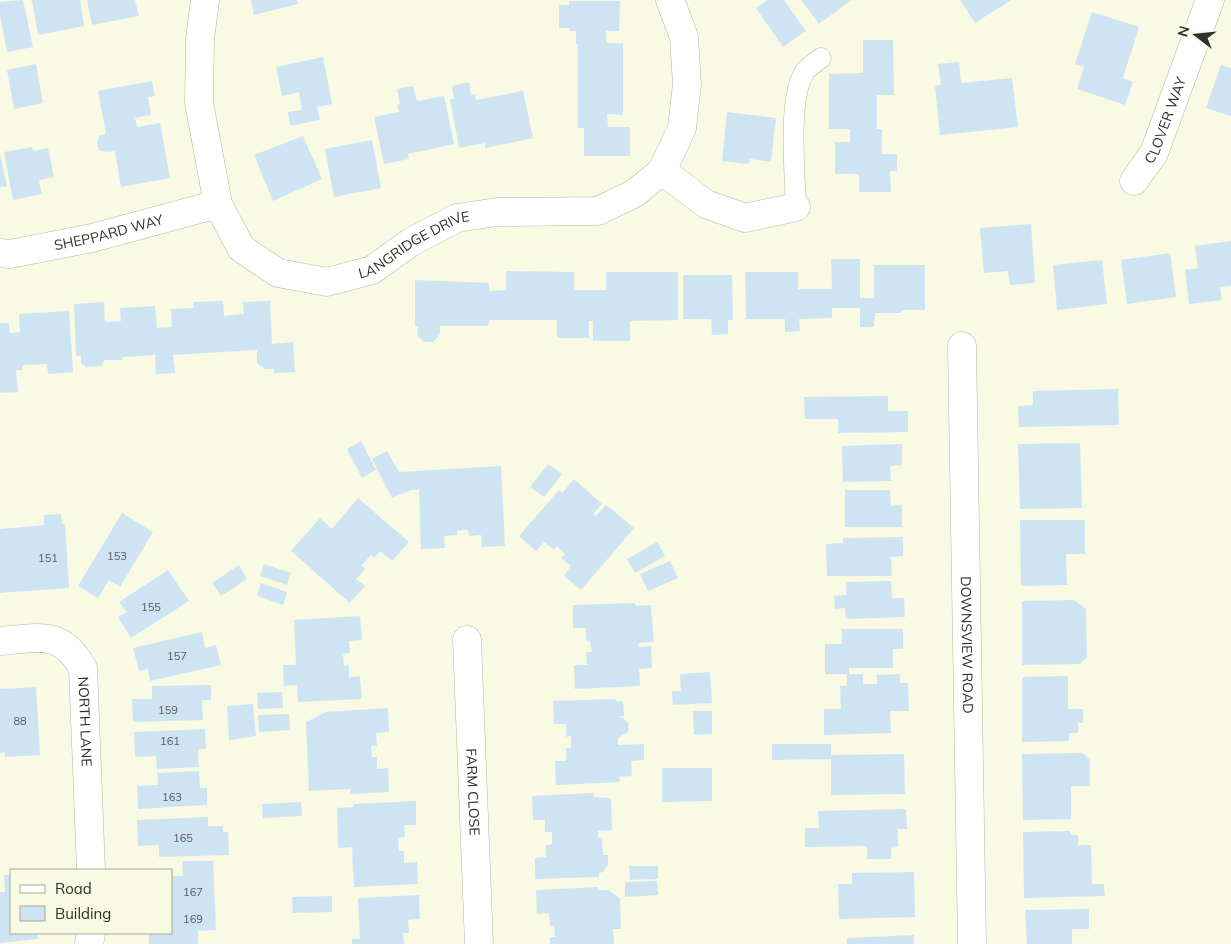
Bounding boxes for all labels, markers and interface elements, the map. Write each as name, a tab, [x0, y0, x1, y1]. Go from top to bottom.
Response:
north arrow	[1171, 10, 1221, 60]
text: N	[1173, 24, 1194, 39]
street label: CLOVER WAY	[1140, 74, 1190, 167]
street label: LANGRIDGE DRIVE	[356, 207, 471, 282]
street label: SHEPPARD WAY	[53, 210, 166, 254]
house number: 153	[107, 549, 127, 563]
house number: 151	[38, 551, 58, 565]
street label: DOWNSVIEW ROAD	[957, 576, 977, 714]
house number: 155	[141, 600, 161, 614]
house number: 157	[167, 649, 187, 663]
street label: NORTH LANE	[74, 676, 96, 767]
house number: 159	[158, 703, 178, 717]
house number: 88	[13, 714, 27, 728]
house number: 161	[160, 734, 180, 748]
street label: FARM CLOSE	[462, 748, 484, 836]
house number: 163	[162, 790, 182, 804]
house number: 165	[173, 831, 193, 845]
legend	[10, 869, 172, 934]
text: Road	[55, 879, 92, 898]
house number: 167	[183, 885, 203, 899]
text: Building	[55, 904, 111, 923]
house number: 169	[183, 912, 203, 926]

